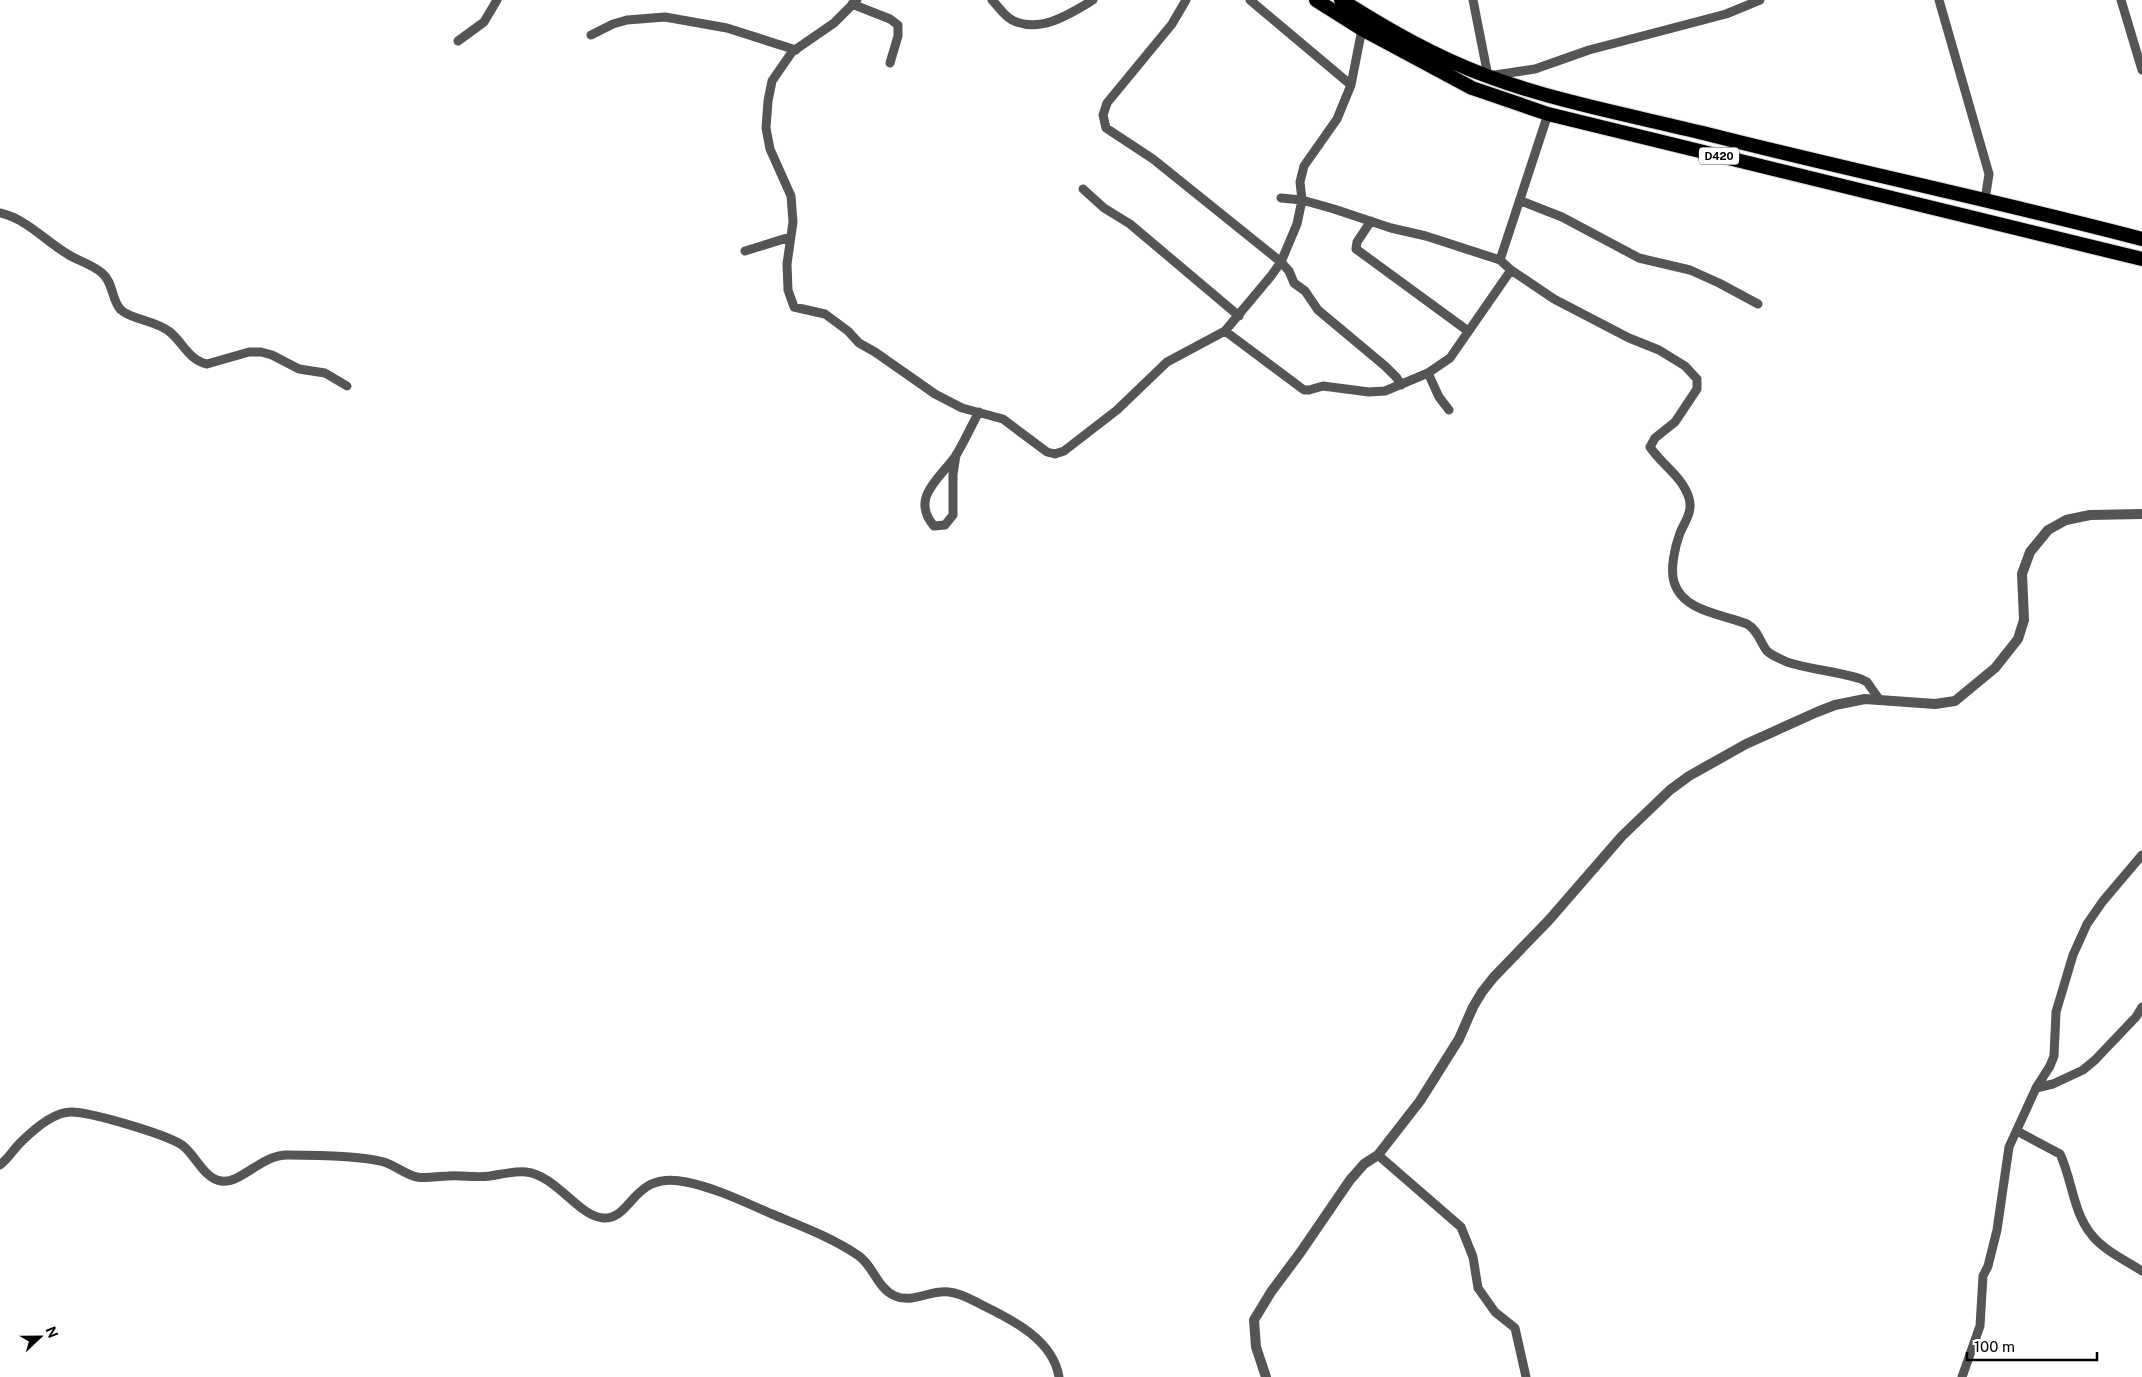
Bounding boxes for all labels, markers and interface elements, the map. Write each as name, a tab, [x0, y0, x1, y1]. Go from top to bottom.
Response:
road number: D420	[1699, 148, 1739, 164]
north arrow	[15, 1312, 65, 1362]
text: N	[43, 1324, 62, 1340]
scale bar	[1967, 1330, 2097, 1362]
text: 100 m	[1974, 1338, 2015, 1355]

